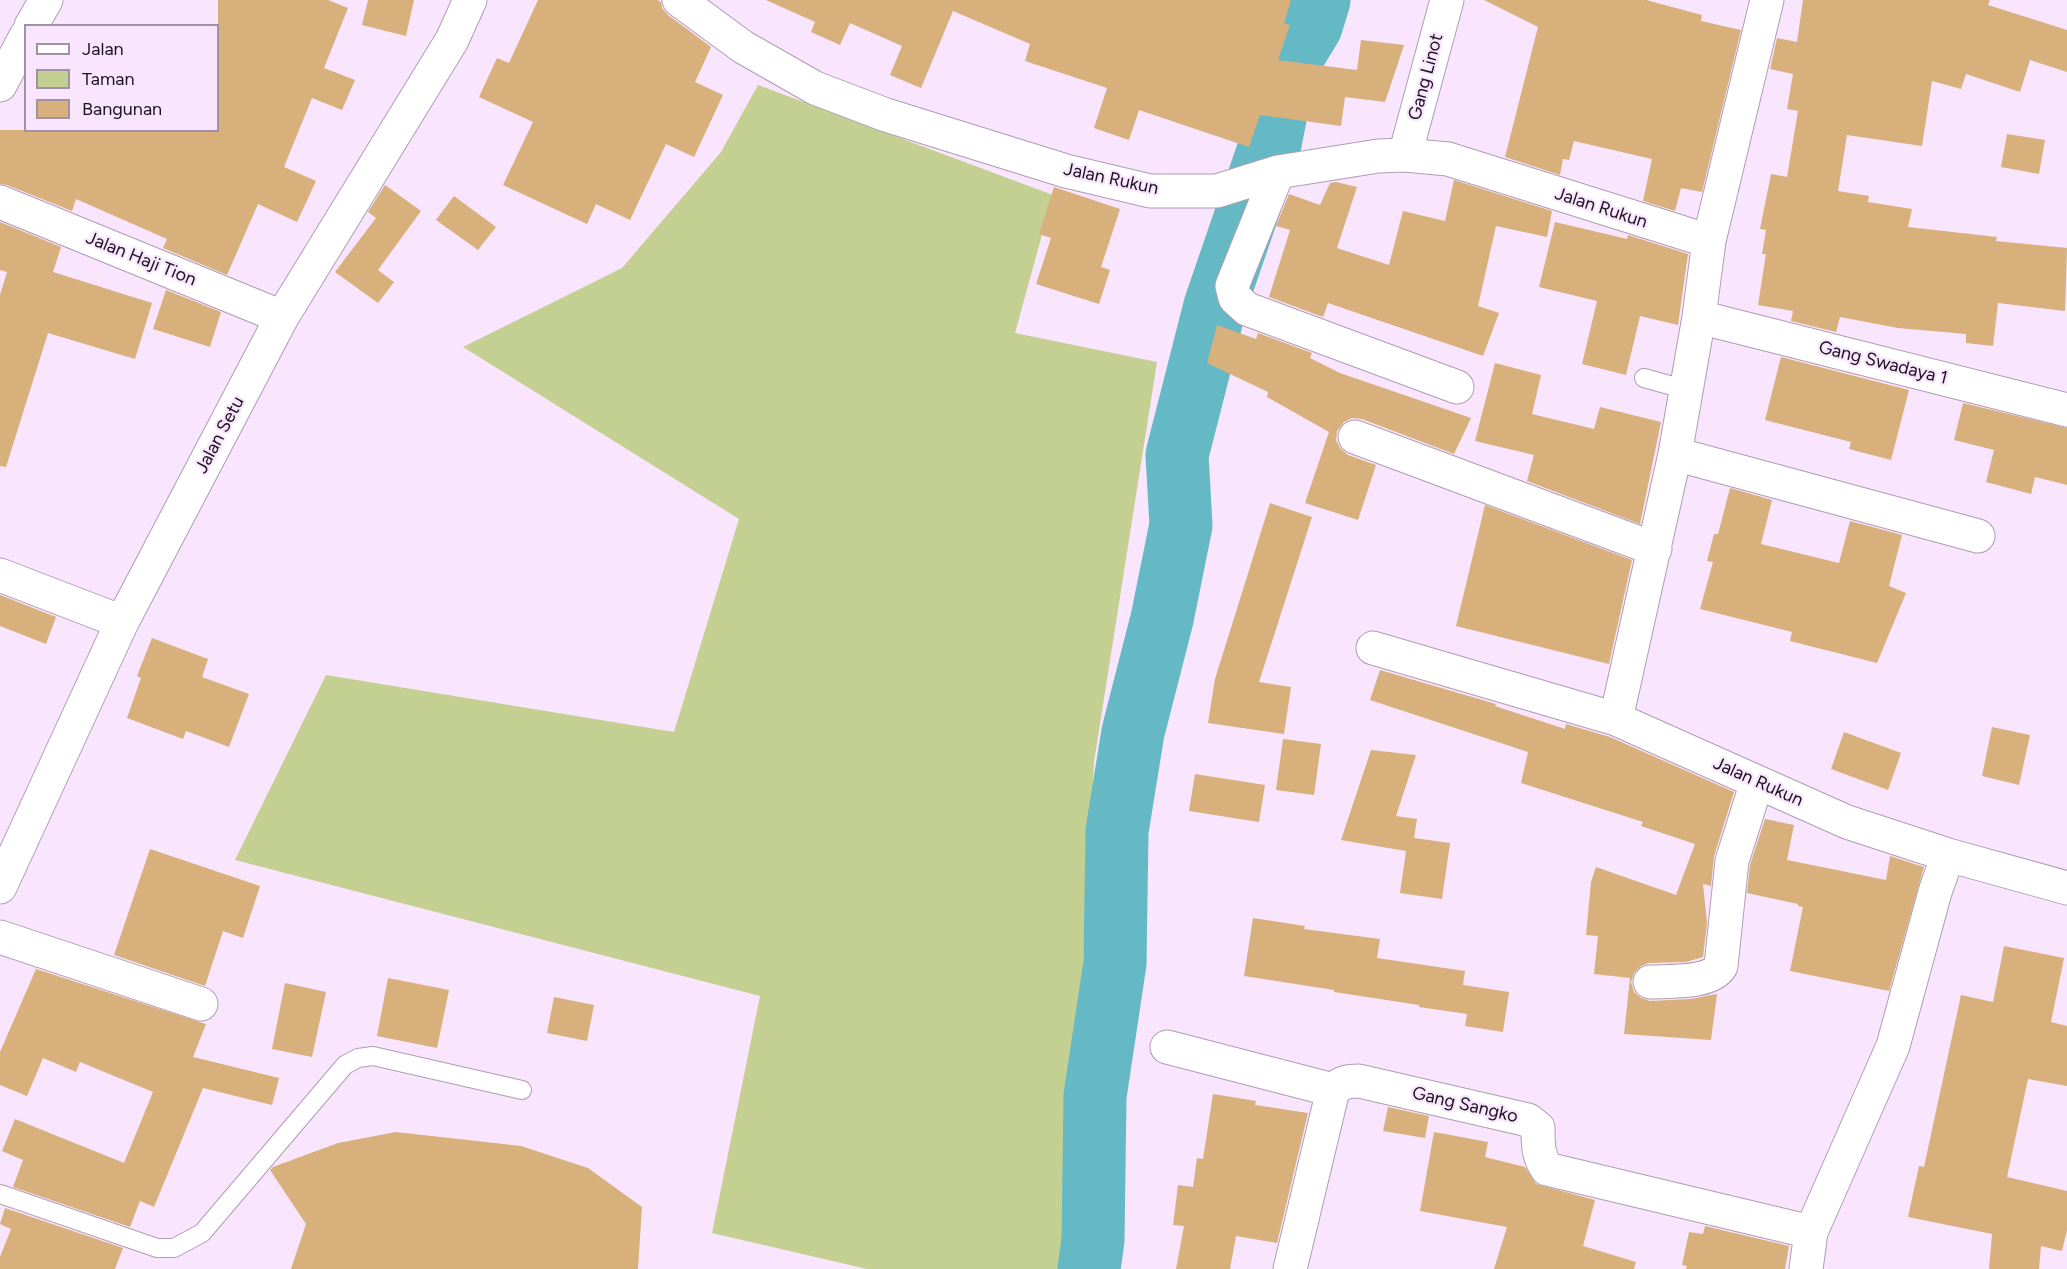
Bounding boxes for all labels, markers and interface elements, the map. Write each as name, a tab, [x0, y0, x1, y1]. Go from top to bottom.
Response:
legend	[24, 24, 219, 132]
street label: Gang Linot	[1404, 31, 1448, 123]
text: Jalan	[82, 38, 124, 60]
text: Taman	[82, 68, 135, 90]
text: Bangunan	[82, 98, 162, 120]
street label: Jalan Rukun	[1062, 158, 1160, 200]
street label: Jalan Rukun	[1552, 183, 1650, 233]
street label: Jalan Haji Tion	[83, 227, 199, 291]
street label: Gang Swadaya 1	[1816, 337, 1950, 389]
street label: Jalan Setu	[191, 393, 249, 477]
street label: Jalan Rukun	[1710, 753, 1806, 811]
street label: Gang Sangko	[1410, 1082, 1520, 1128]

